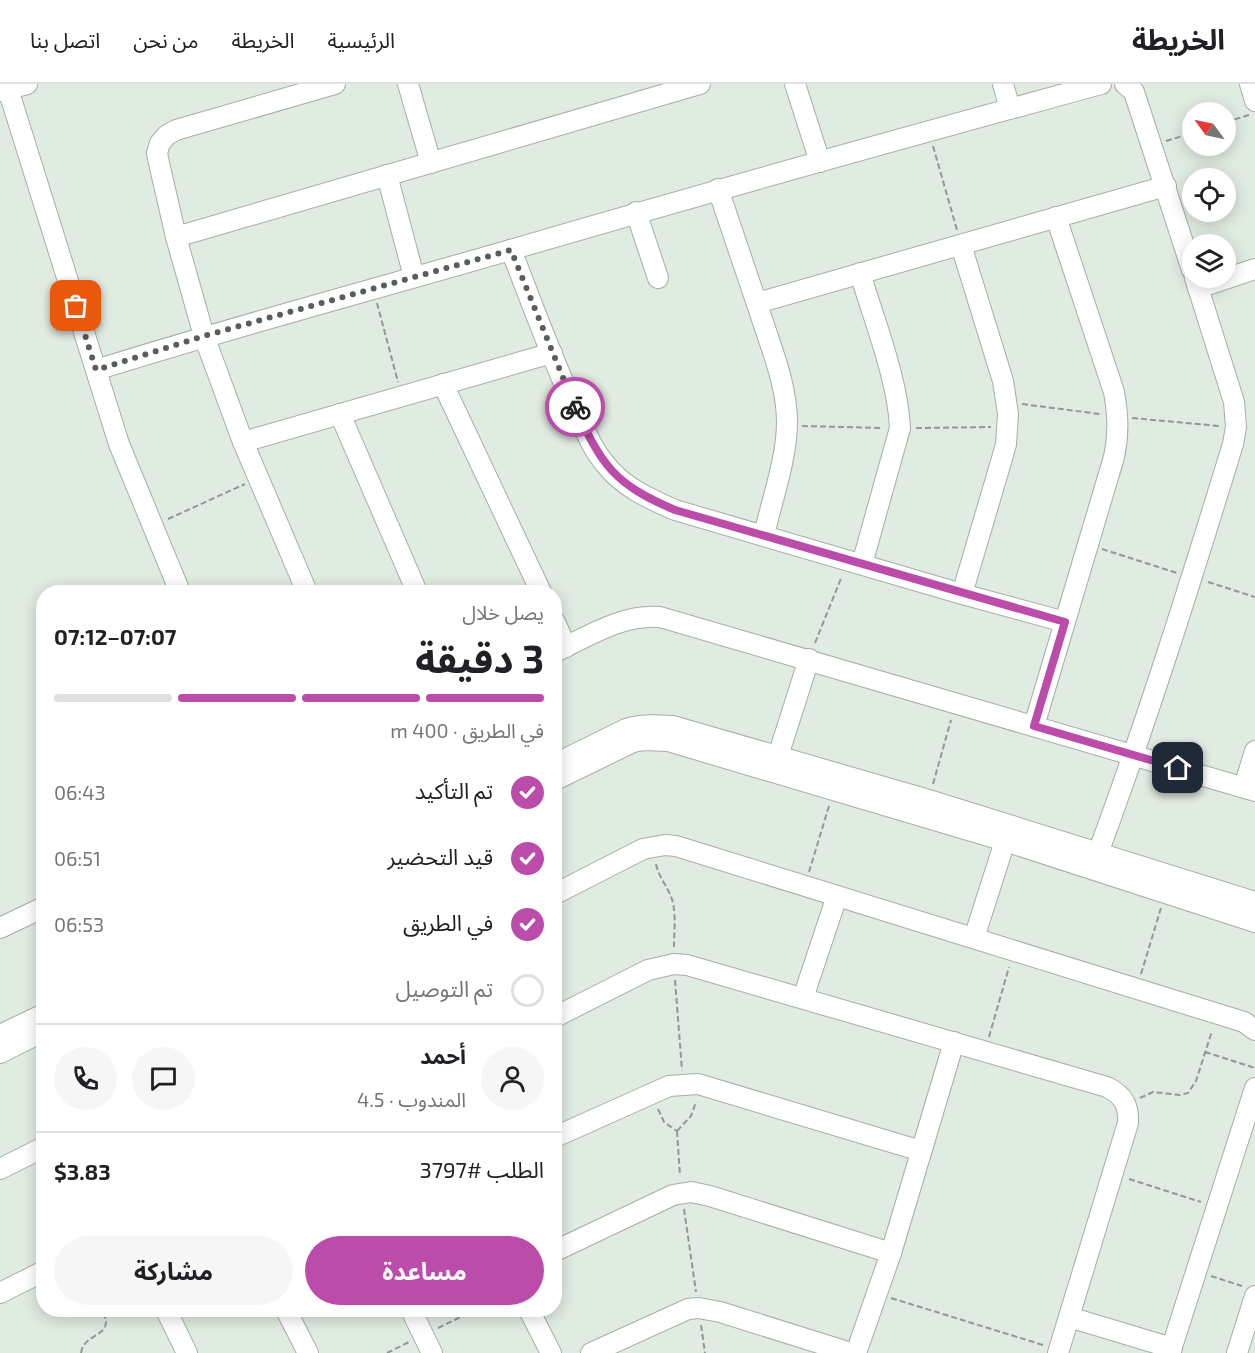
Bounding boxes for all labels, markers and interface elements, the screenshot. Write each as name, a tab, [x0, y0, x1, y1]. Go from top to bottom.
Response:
text: الخريطة	[1132, 22, 1225, 56]
text: اتصل بنا	[30, 27, 100, 52]
text: من نحن	[133, 27, 199, 52]
text: الخريطة	[232, 27, 295, 52]
text: الرئيسية	[328, 27, 395, 52]
north arrow	[1182, 102, 1236, 156]
map controls	[1182, 102, 1236, 288]
button: locate	[1182, 168, 1236, 222]
button: layers	[1182, 234, 1236, 288]
pin	[50, 280, 101, 331]
icon: bag	[59, 289, 92, 322]
courier	[545, 377, 605, 437]
icon: bike	[559, 391, 592, 424]
text: يصل خلال	[462, 600, 544, 624]
text: 07:07–07:12	[54, 623, 176, 649]
text: 3 دقيقة	[415, 634, 544, 681]
text: في الطريق · 400 m	[390, 718, 544, 742]
pin	[1152, 742, 1203, 793]
icon: home	[1161, 751, 1194, 784]
icon: check	[511, 776, 544, 809]
text: تم التأكيد	[415, 777, 493, 803]
text: 06:43	[54, 780, 106, 804]
icon: check	[511, 842, 544, 875]
text: قيد التحضير	[387, 843, 493, 869]
text: 06:51	[54, 846, 101, 870]
icon: check	[511, 908, 544, 941]
text: في الطريق	[403, 909, 493, 935]
text: 06:53	[54, 912, 104, 936]
text: تم التوصيل	[395, 975, 493, 1001]
text: أحمد	[420, 1042, 466, 1068]
button: phone	[54, 1047, 117, 1110]
button: chat	[132, 1047, 195, 1110]
button: person	[481, 1047, 544, 1110]
text: المندوب · 4.5	[357, 1087, 466, 1111]
text: الطلب #3797	[419, 1156, 544, 1182]
text: $3.83	[54, 1158, 111, 1184]
button: مشاركة	[54, 1236, 293, 1305]
button: مساعدة	[305, 1236, 544, 1305]

